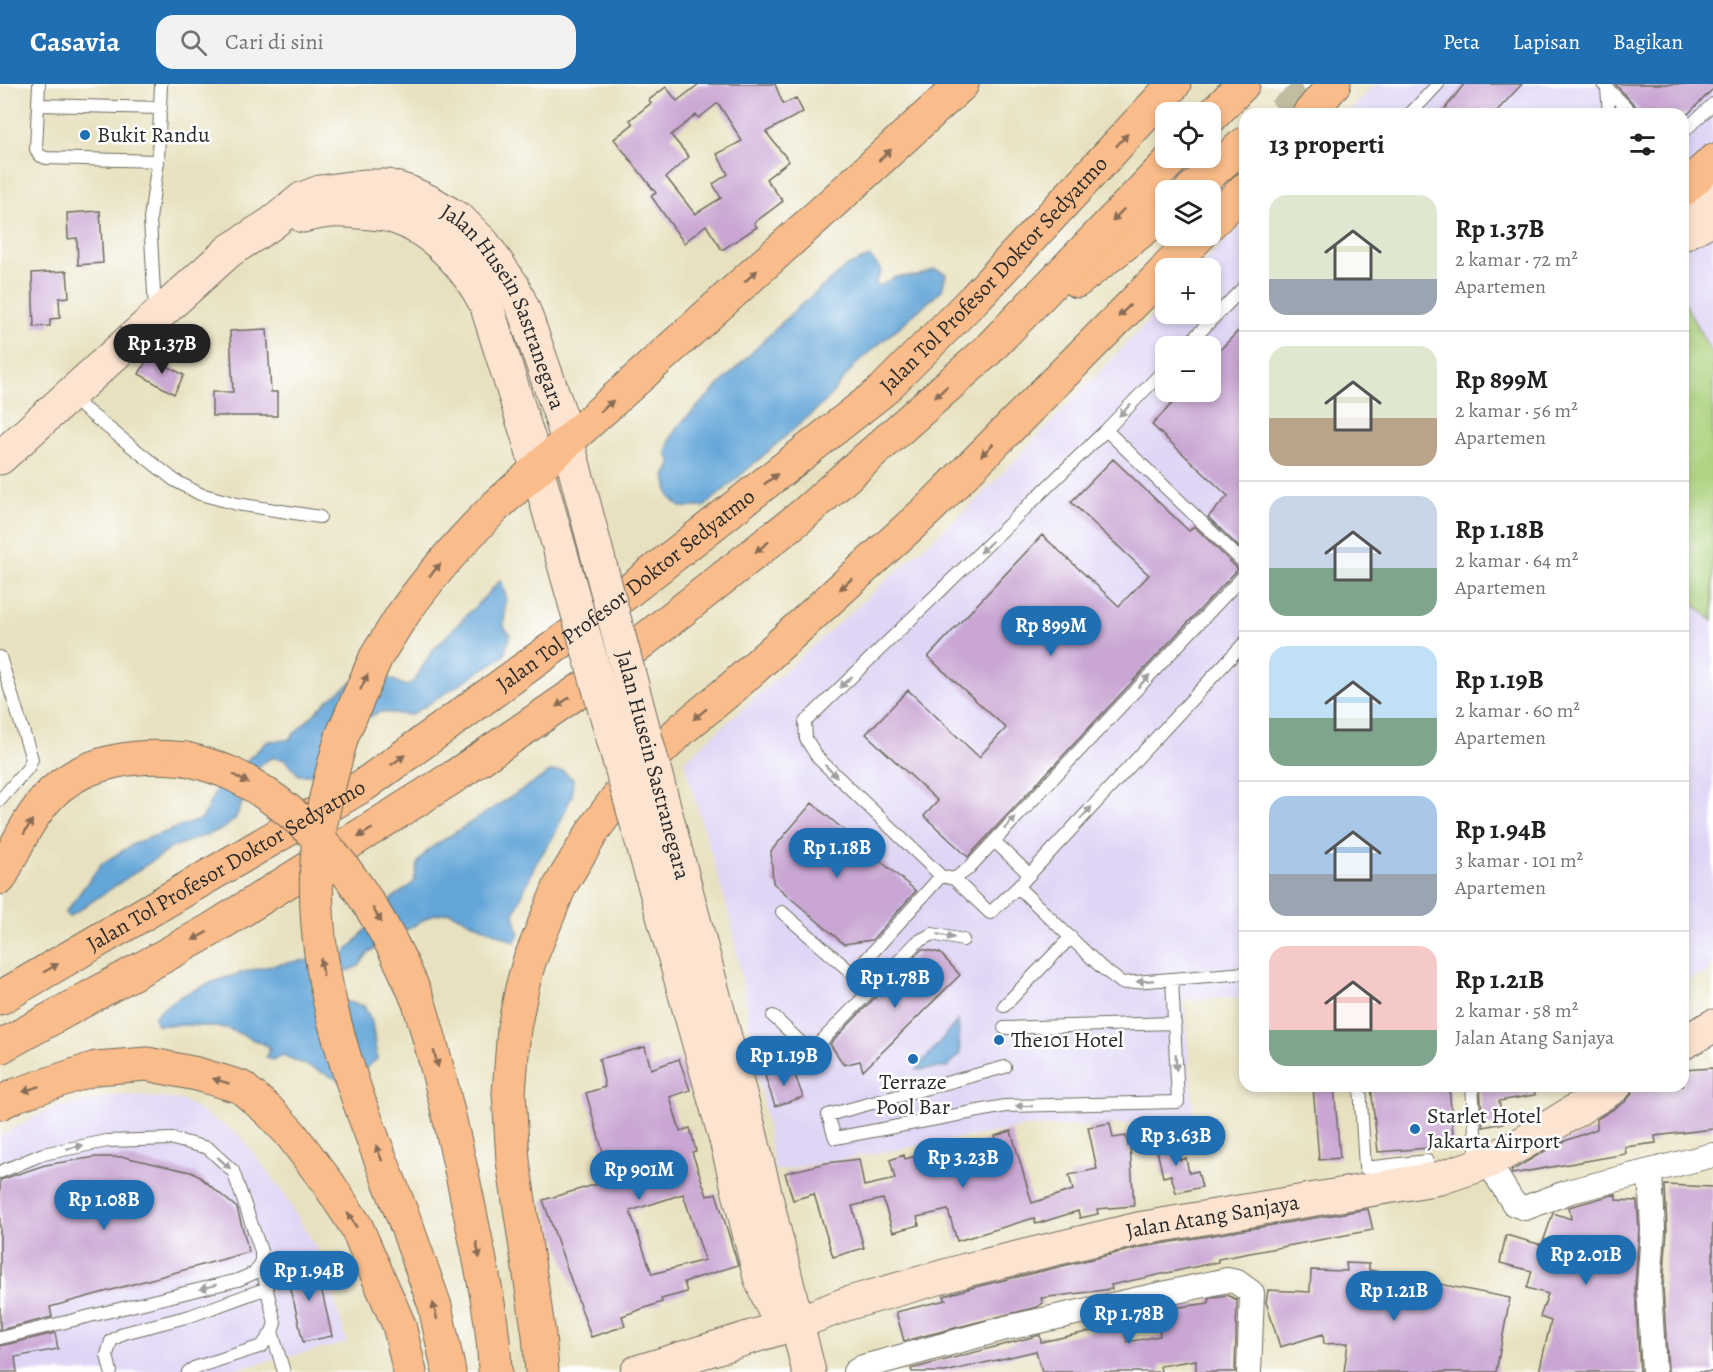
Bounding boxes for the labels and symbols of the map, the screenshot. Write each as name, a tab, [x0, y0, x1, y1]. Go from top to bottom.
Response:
place label: Bukit Randu	[97, 120, 210, 150]
marker: Bukit Randu	[78, 128, 92, 142]
one-way arrow	[1115, 132, 1129, 147]
one-way arrow	[877, 148, 891, 162]
street label: Jalan Tol Profesor Doktor Sedyatmo	[873, 149, 1115, 400]
street label: Jalan Husein Sastranegara	[435, 197, 573, 414]
one-way arrow	[1111, 207, 1125, 221]
one-way arrow	[744, 269, 759, 283]
one-way arrow	[1118, 304, 1132, 318]
pin: Rp 1.37B	[100, 324, 224, 375]
one-way arrow	[934, 385, 949, 398]
one-way arrow	[599, 399, 614, 413]
one-way arrow	[1118, 403, 1132, 418]
one-way arrow	[981, 443, 995, 457]
one-way arrow	[764, 473, 779, 485]
street label: Jalan Tol Profesor Doktor Sedyatmo	[490, 482, 761, 699]
one-way arrow	[979, 539, 993, 553]
one-way arrow	[754, 540, 770, 553]
one-way arrow	[428, 563, 441, 578]
one-way arrow	[839, 577, 854, 590]
pin: Rp 899M	[996, 606, 1106, 657]
street label: Jalan Husein Sastranegara	[608, 647, 698, 884]
one-way arrow	[360, 674, 369, 691]
one-way arrow	[1137, 674, 1151, 689]
one-way arrow	[839, 675, 853, 689]
one-way arrow	[555, 696, 571, 707]
one-way arrow	[692, 707, 708, 720]
one-way arrow	[390, 755, 405, 767]
one-way arrow	[824, 764, 839, 778]
street label: Jalan Tol Profesor Doktor Sedyatmo	[81, 772, 371, 959]
one-way arrow	[233, 774, 250, 784]
one-way arrow	[1079, 805, 1093, 820]
one-way arrow	[1003, 816, 1017, 831]
one-way arrow	[23, 818, 33, 835]
one-way arrow	[357, 827, 373, 838]
pin: Rp 1.18B	[775, 828, 899, 879]
one-way arrow	[372, 907, 383, 924]
one-way arrow	[191, 931, 208, 941]
one-way arrow	[937, 932, 955, 942]
one-way arrow	[318, 957, 327, 976]
pin: Rp 1.78B	[833, 958, 957, 1009]
one-way arrow	[42, 964, 59, 974]
one-way arrow	[1135, 976, 1154, 986]
place label: The101 Hotel	[1011, 1025, 1123, 1055]
marker: The101 Hotel	[992, 1033, 1006, 1047]
pin: Rp 1.19B	[722, 1036, 846, 1087]
one-way arrow	[432, 1050, 441, 1068]
marker: Terraze Pool Bar	[906, 1052, 920, 1066]
one-way arrow	[1172, 1053, 1181, 1072]
place label: Terraze Pool Bar	[876, 1067, 950, 1122]
one-way arrow	[212, 1076, 230, 1085]
one-way arrow	[22, 1085, 40, 1095]
one-way arrow	[1015, 1101, 1034, 1111]
place label: Starlet Hotel Jakarta Airport	[1427, 1101, 1560, 1156]
pin: Rp 3.63B	[1114, 1116, 1238, 1167]
marker: Starlet Hotel Jakarta Airport	[1408, 1122, 1422, 1136]
pin: Rp 3.23B	[901, 1138, 1025, 1189]
one-way arrow	[66, 1142, 85, 1151]
one-way arrow	[373, 1144, 383, 1162]
pin: Rp 901M	[584, 1150, 694, 1201]
one-way arrow	[217, 1156, 232, 1170]
pin: Rp 1.08B	[42, 1180, 166, 1231]
street label: Jalan Atang Sanjaya	[1123, 1187, 1302, 1246]
one-way arrow	[346, 1212, 357, 1228]
pin: Rp 2.01B	[1524, 1235, 1648, 1286]
one-way arrow	[474, 1240, 483, 1259]
pin: Rp 1.94B	[247, 1251, 371, 1302]
pin: Rp 1.21B	[1332, 1271, 1456, 1322]
one-way arrow	[199, 1283, 217, 1293]
pin: Rp 1.78B	[1067, 1294, 1191, 1345]
one-way arrow	[430, 1302, 440, 1320]

